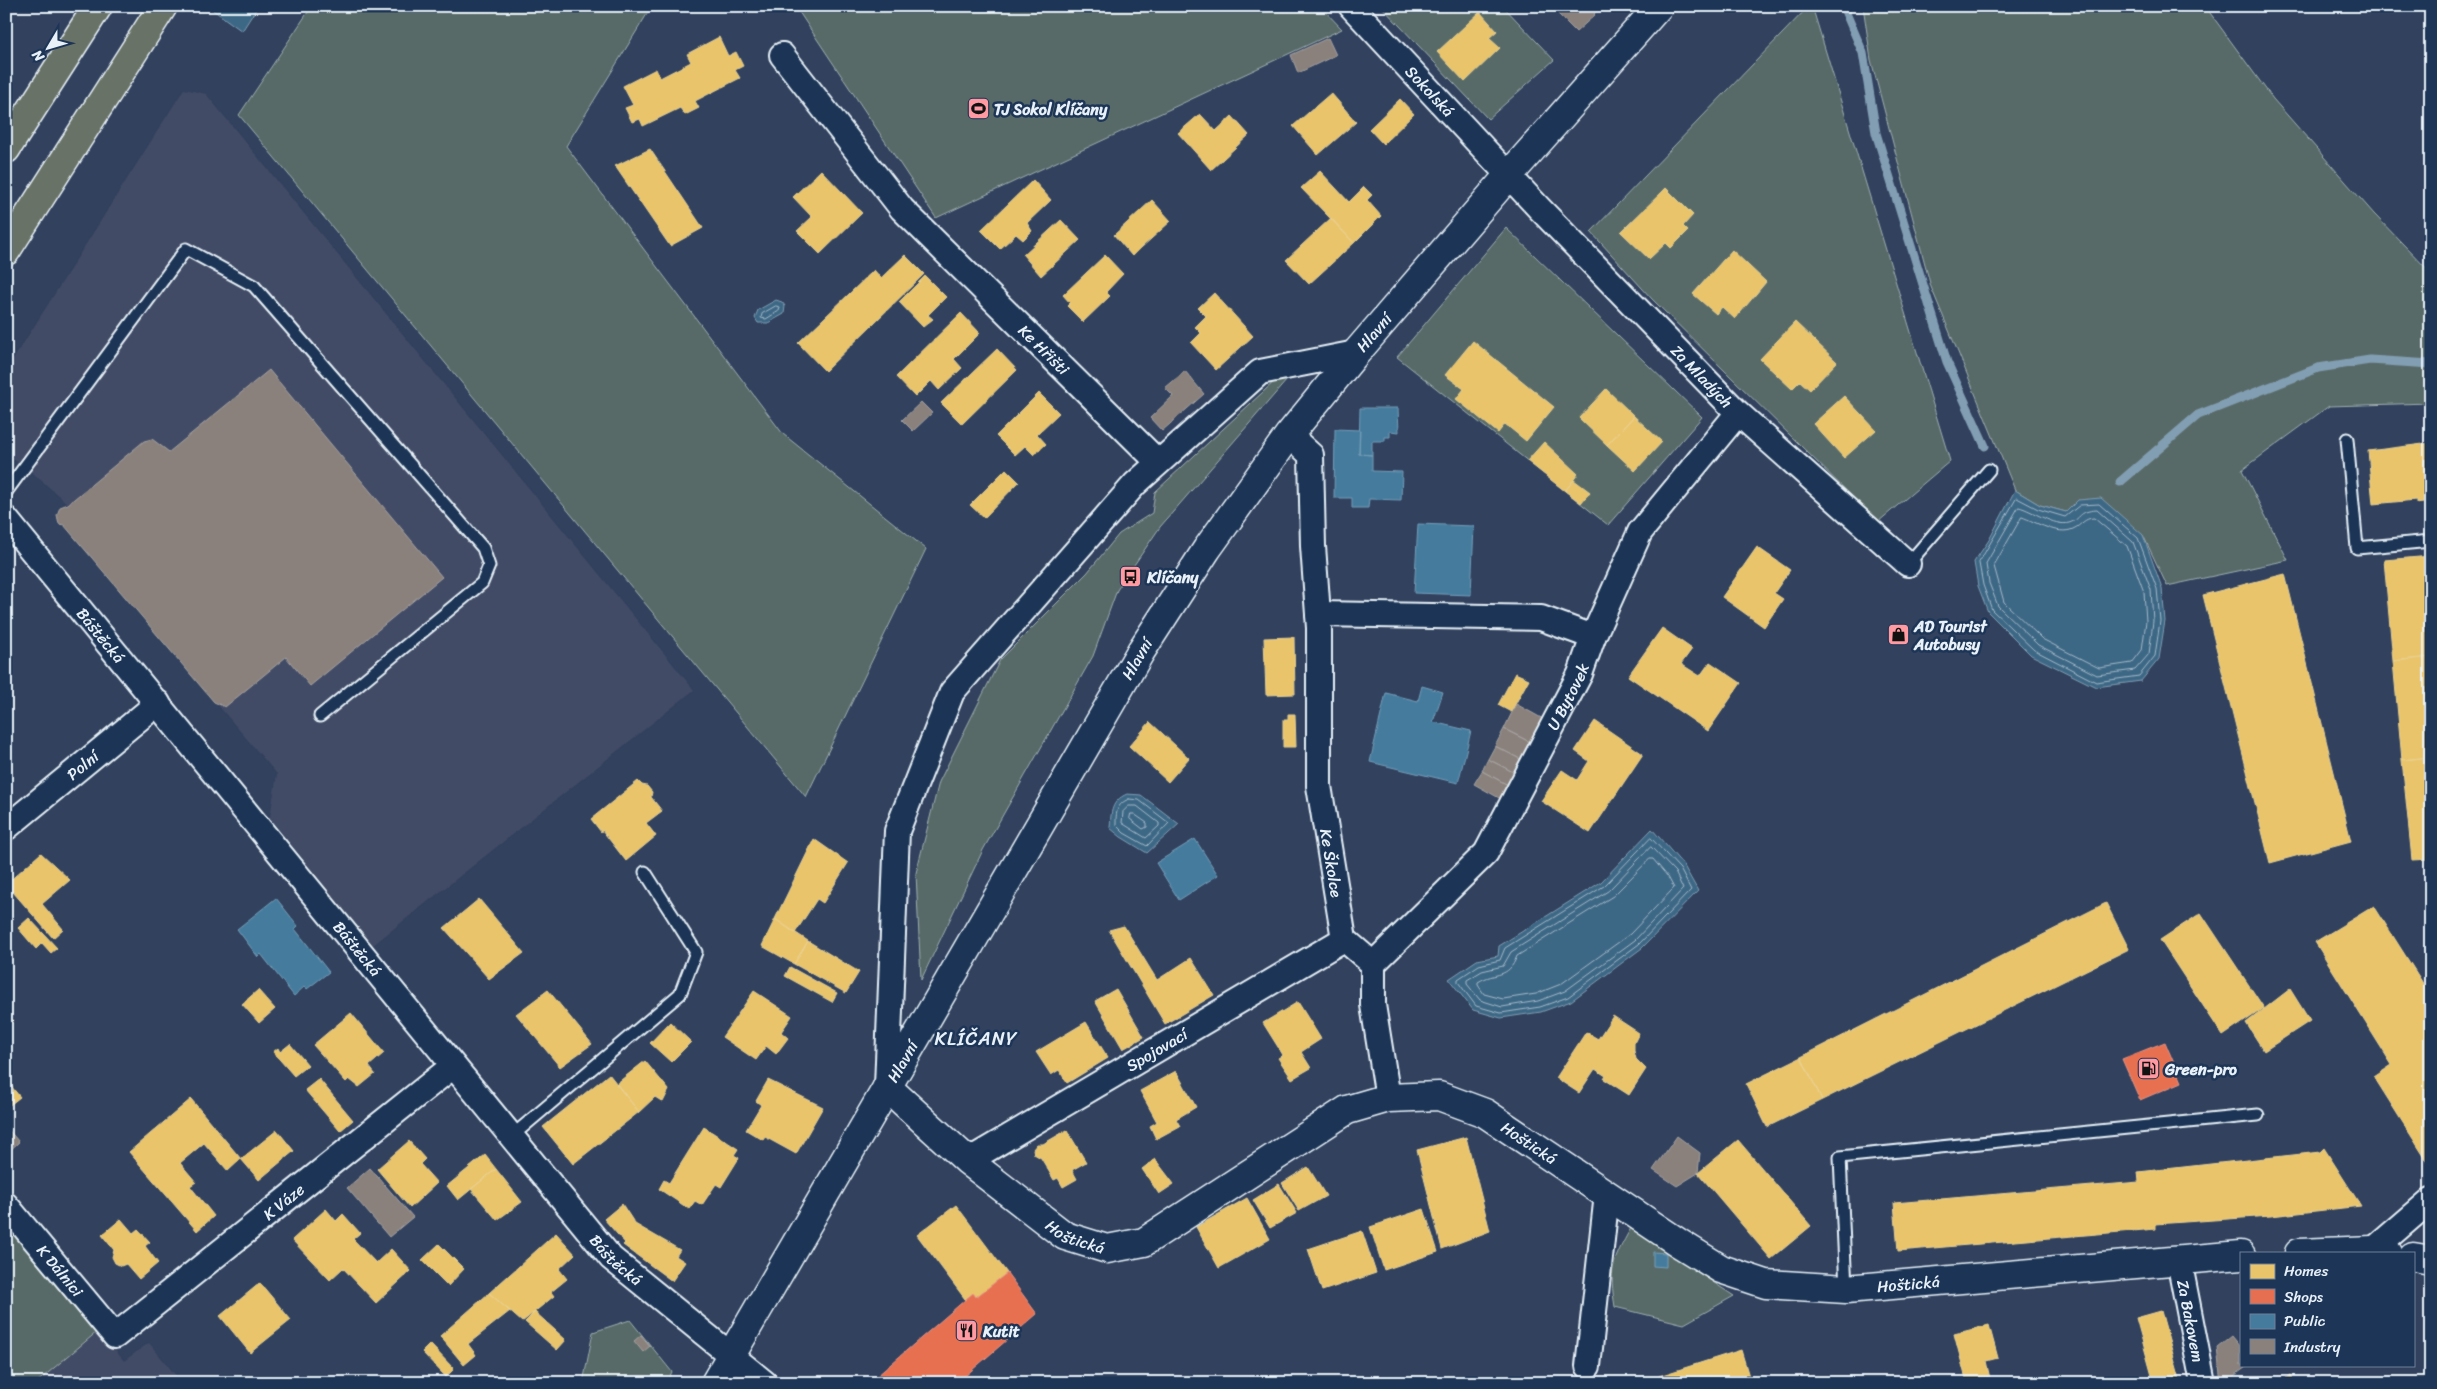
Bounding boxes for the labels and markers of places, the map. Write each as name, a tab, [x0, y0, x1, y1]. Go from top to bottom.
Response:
place label: TJ Sokol Klíčany	[994, 95, 1108, 124]
sports icon: TJ Sokol Klíčany	[966, 97, 990, 121]
place label: Klíčany	[1146, 563, 1199, 592]
bus stop icon: Klíčany	[1119, 565, 1143, 589]
place label: AD Tourist Autobusy	[1913, 612, 1988, 659]
shop icon: AD Tourist Autobusy	[1886, 623, 1910, 647]
place label: Green-pro	[2164, 1055, 2237, 1084]
fuel station icon: Green-pro	[2137, 1057, 2161, 1081]
place label: Kutit	[982, 1317, 1020, 1346]
restaurant icon: Kutit	[955, 1319, 979, 1343]

